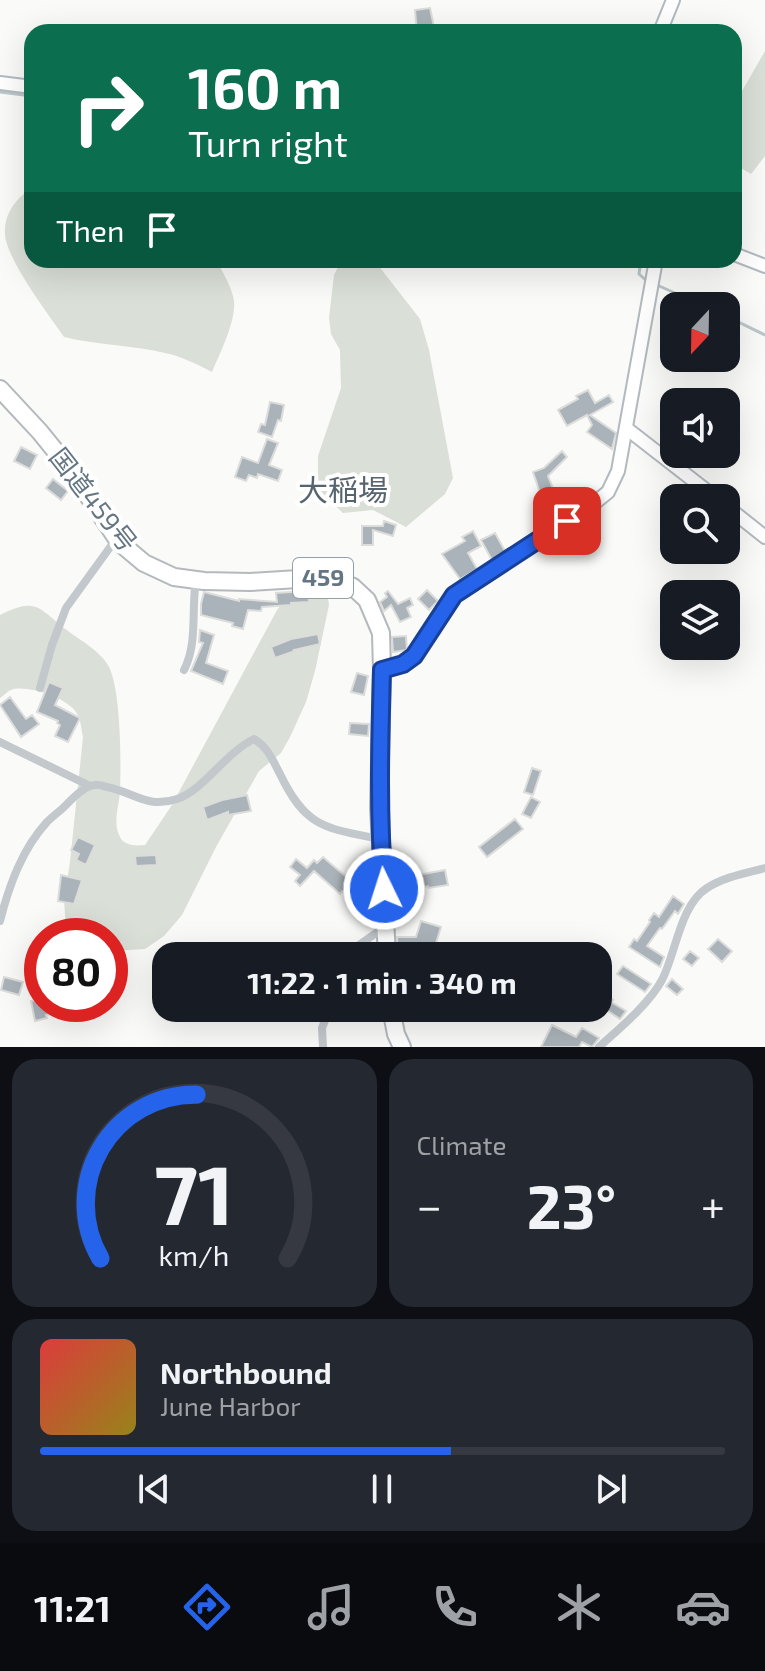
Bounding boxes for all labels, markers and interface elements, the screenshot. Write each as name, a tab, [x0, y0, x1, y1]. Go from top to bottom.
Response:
text: 160 m	[188, 53, 342, 120]
icon: right	[56, 56, 160, 160]
text: Turn right	[188, 121, 348, 164]
icon: arrive	[140, 208, 184, 252]
text: Then	[56, 212, 124, 248]
north arrow	[660, 292, 740, 372]
map controls	[660, 292, 740, 660]
button: sound	[660, 388, 740, 468]
street label: 国道459号	[44, 441, 144, 557]
district label: 大稲場	[298, 471, 388, 507]
button: search	[660, 484, 740, 564]
pin	[533, 487, 601, 555]
icon: arrive	[545, 499, 589, 543]
road number: 459	[293, 558, 353, 598]
button: layers	[660, 580, 740, 660]
position arrow	[342, 847, 426, 931]
speed limit sign: 80	[24, 918, 128, 1022]
text: 11:22 · 1 min · 340 m	[247, 964, 517, 1000]
text: Climate	[417, 1129, 506, 1160]
text: 71	[154, 1142, 234, 1242]
text: 23°	[527, 1169, 616, 1241]
text: −	[417, 1178, 442, 1231]
text: +	[701, 1178, 725, 1231]
text: km/h	[159, 1237, 230, 1272]
text: Northbound	[160, 1354, 332, 1390]
text: June Harbor	[160, 1390, 301, 1421]
icon: previous	[132, 1467, 176, 1511]
icon: pause	[360, 1467, 404, 1511]
icon: next	[589, 1467, 633, 1511]
icon: directions	[179, 1579, 235, 1635]
icon: music	[303, 1579, 359, 1635]
icon: phone	[427, 1579, 483, 1635]
icon: climate	[551, 1579, 607, 1635]
icon: car	[675, 1579, 731, 1635]
text: 11:21	[34, 1586, 111, 1629]

